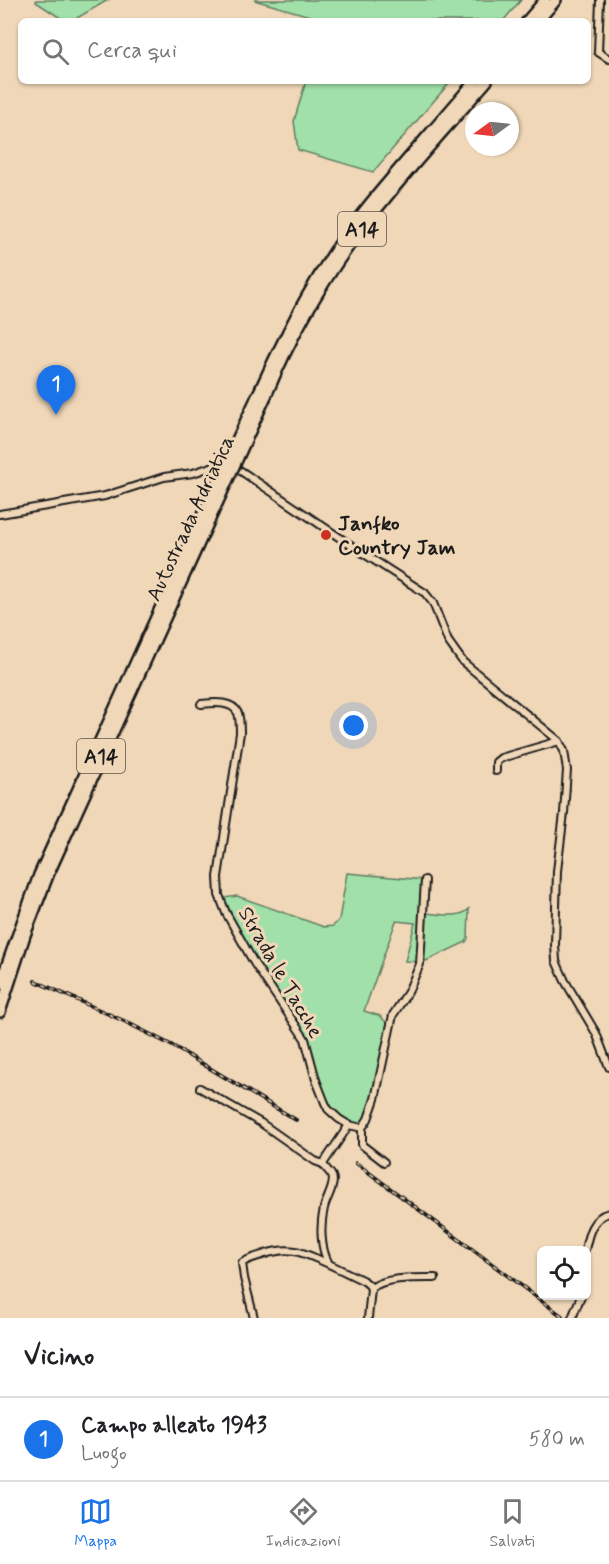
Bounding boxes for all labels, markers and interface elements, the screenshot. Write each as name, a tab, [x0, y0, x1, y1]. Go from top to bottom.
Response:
search box	[18, 18, 591, 84]
icon: search	[39, 35, 72, 68]
text: Cerca qui	[87, 37, 177, 65]
north arrow	[465, 102, 519, 156]
road number: A14	[338, 212, 386, 246]
pin: 1	[36, 366, 76, 415]
street label: Autostrada Adriatica	[140, 431, 242, 606]
place label: Janfko Country Jam	[338, 510, 456, 562]
marker: Janfko Country Jam	[319, 528, 333, 542]
your location	[339, 711, 368, 740]
road number: A14	[77, 739, 125, 773]
street label: Strada le Tacche	[231, 902, 329, 1043]
map controls	[537, 1246, 591, 1300]
button: locate	[537, 1246, 591, 1300]
text: Vicino	[24, 1340, 94, 1374]
text: Campo alleato 1943	[81, 1412, 267, 1440]
text: 1	[39, 1426, 48, 1453]
text: 580 m	[529, 1426, 585, 1453]
text: Luogo	[81, 1440, 127, 1467]
tab: Mappa	[74, 1495, 117, 1552]
tab: Indicazioni	[266, 1495, 341, 1552]
tab: Salvati	[489, 1495, 535, 1552]

